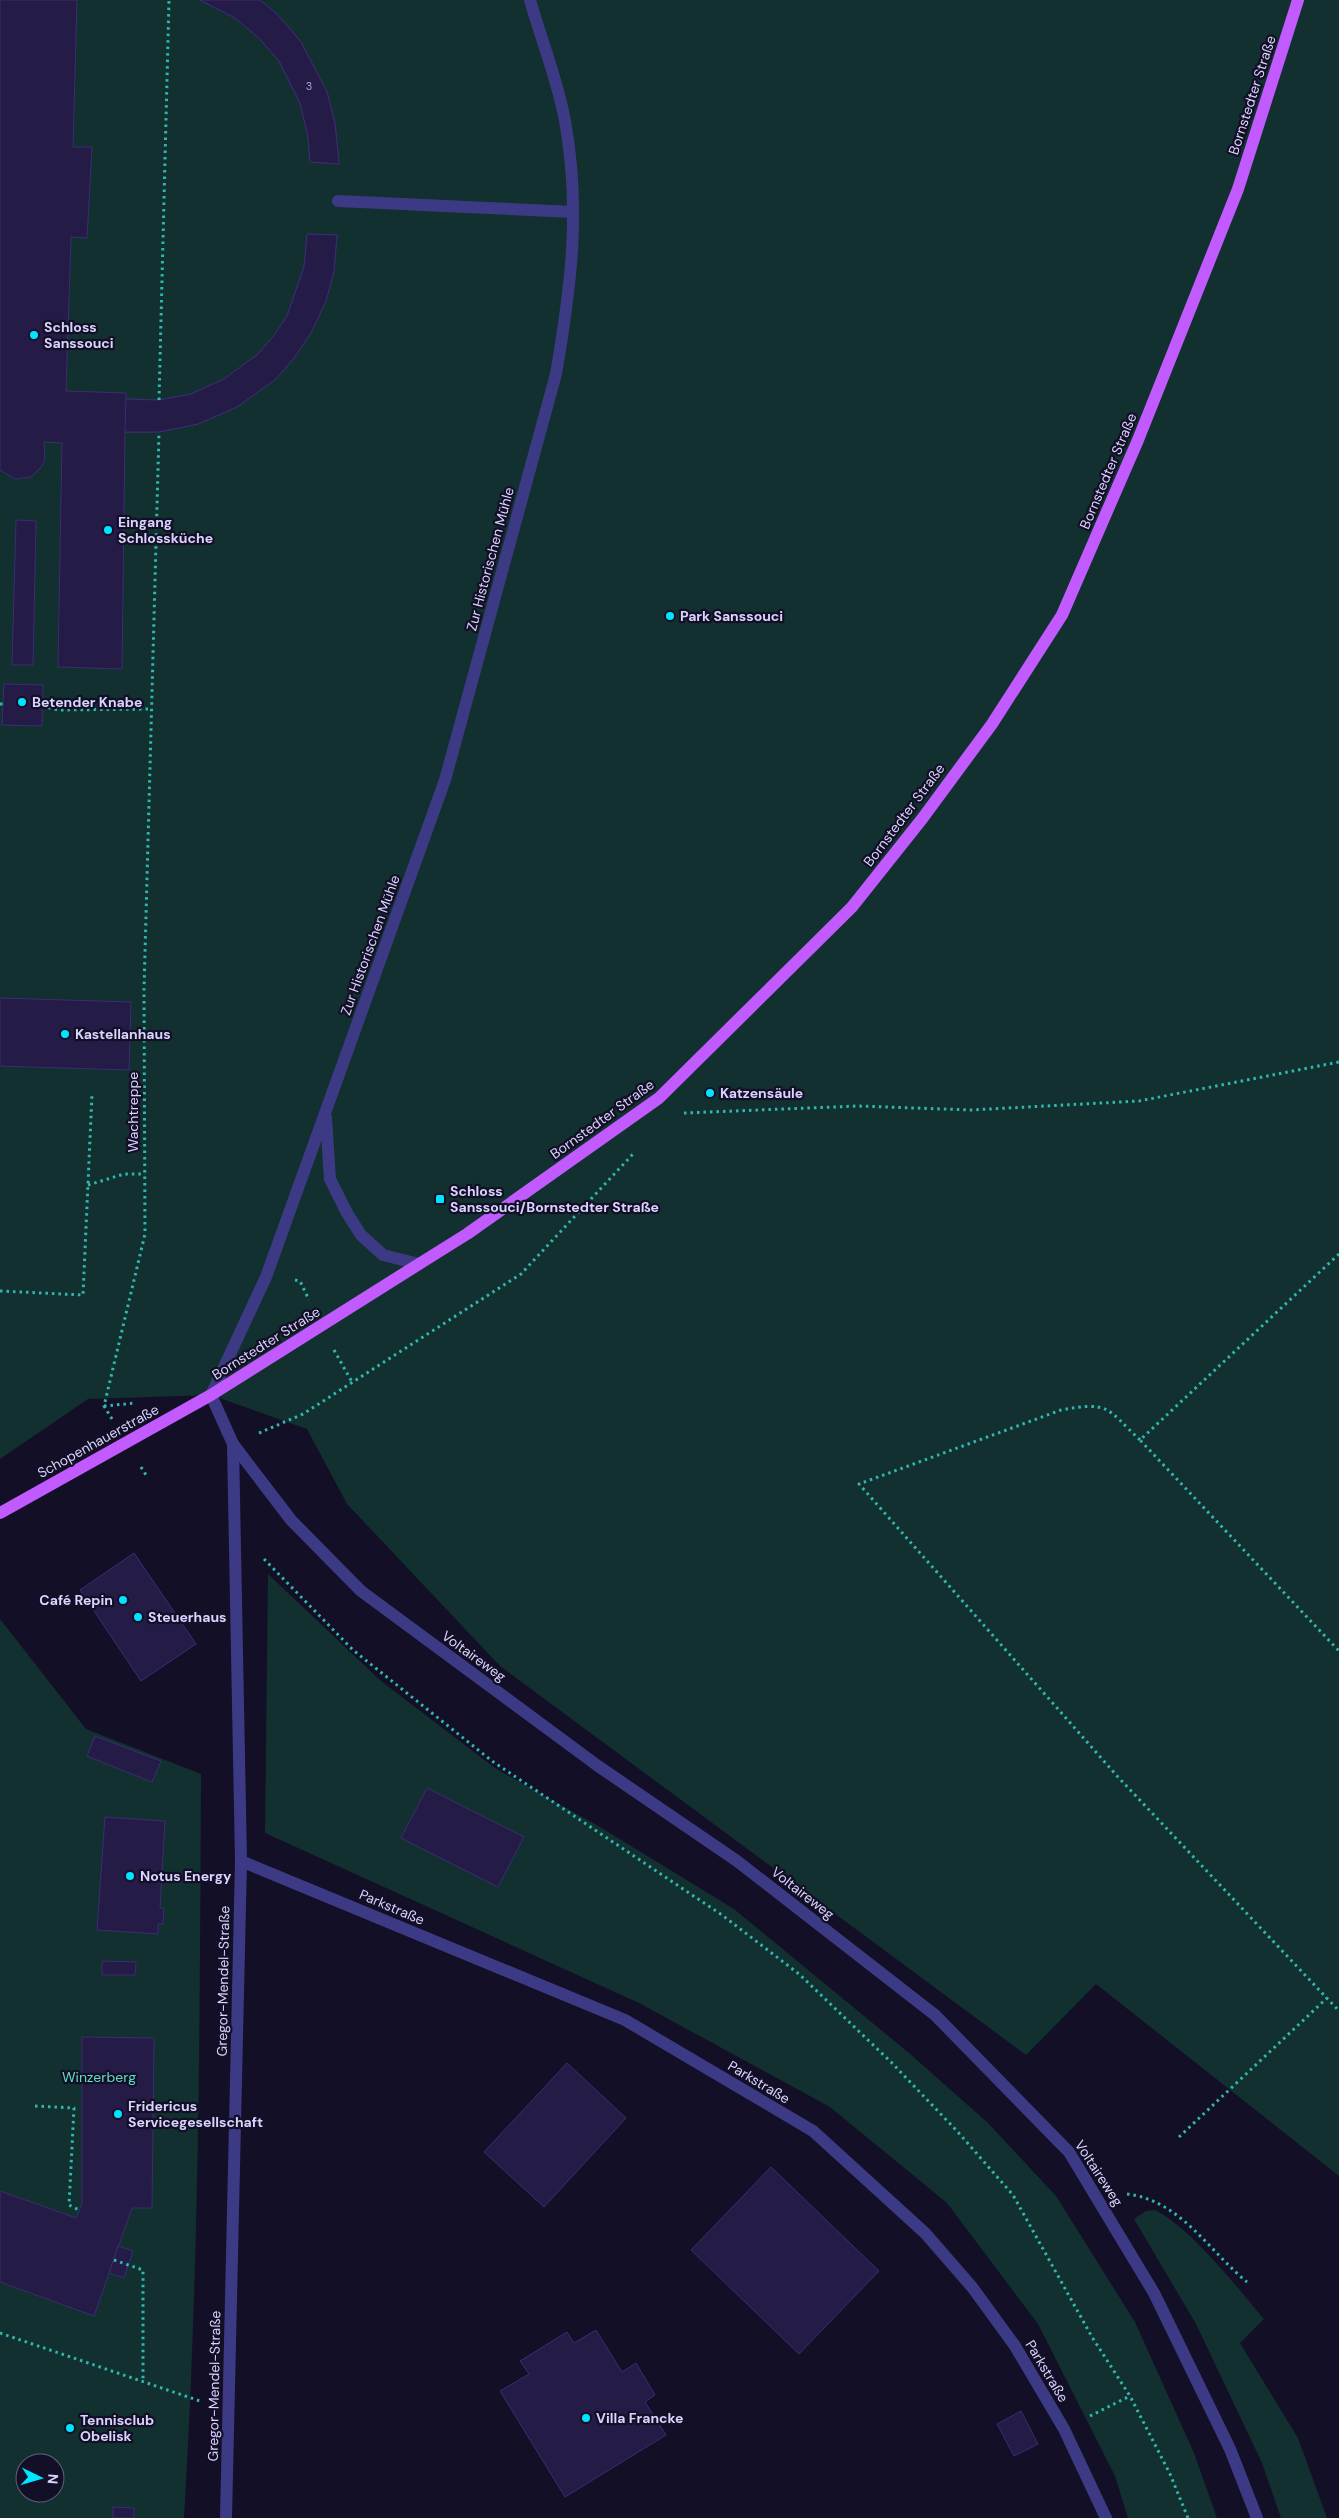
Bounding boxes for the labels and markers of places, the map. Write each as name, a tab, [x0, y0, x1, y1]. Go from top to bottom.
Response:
place label: Schloss Sanssouci	[44, 318, 114, 352]
marker: Schloss Sanssouci	[28, 329, 40, 341]
place label: Eingang Schlossküche	[118, 513, 213, 547]
marker: Eingang Schlossküche	[102, 524, 114, 536]
place label: Park Sanssouci	[680, 607, 783, 625]
marker: Park Sanssouci	[664, 610, 676, 622]
place label: Betender Knabe	[32, 693, 142, 711]
marker: Betender Knabe	[16, 696, 28, 708]
place label: Kastellanhaus	[75, 1025, 171, 1043]
marker: Kastellanhaus	[59, 1028, 71, 1040]
place label: Katzensäule	[720, 1084, 803, 1102]
marker: Katzensäule	[704, 1087, 716, 1099]
place label: Schloss Sanssouci/Bornstedter Straße	[450, 1182, 659, 1216]
marker: Schloss Sanssouci/Bornstedter Straße	[434, 1193, 446, 1205]
place label: Café Repin	[39, 1591, 113, 1609]
marker: Café Repin	[117, 1594, 129, 1606]
place label: Steuerhaus	[148, 1608, 226, 1626]
marker: Steuerhaus	[132, 1611, 144, 1623]
place label: Notus Energy	[140, 1867, 232, 1885]
marker: Notus Energy	[124, 1870, 136, 1882]
place label: Fridericus Servicegesellschaft	[128, 2097, 263, 2131]
marker: Fridericus Servicegesellschaft	[112, 2108, 124, 2120]
place label: Villa Francke	[596, 2409, 683, 2427]
place label: Tennisclub Obelisk	[80, 2411, 154, 2445]
marker: Villa Francke	[580, 2412, 592, 2424]
marker: Tennisclub Obelisk	[64, 2422, 76, 2434]

